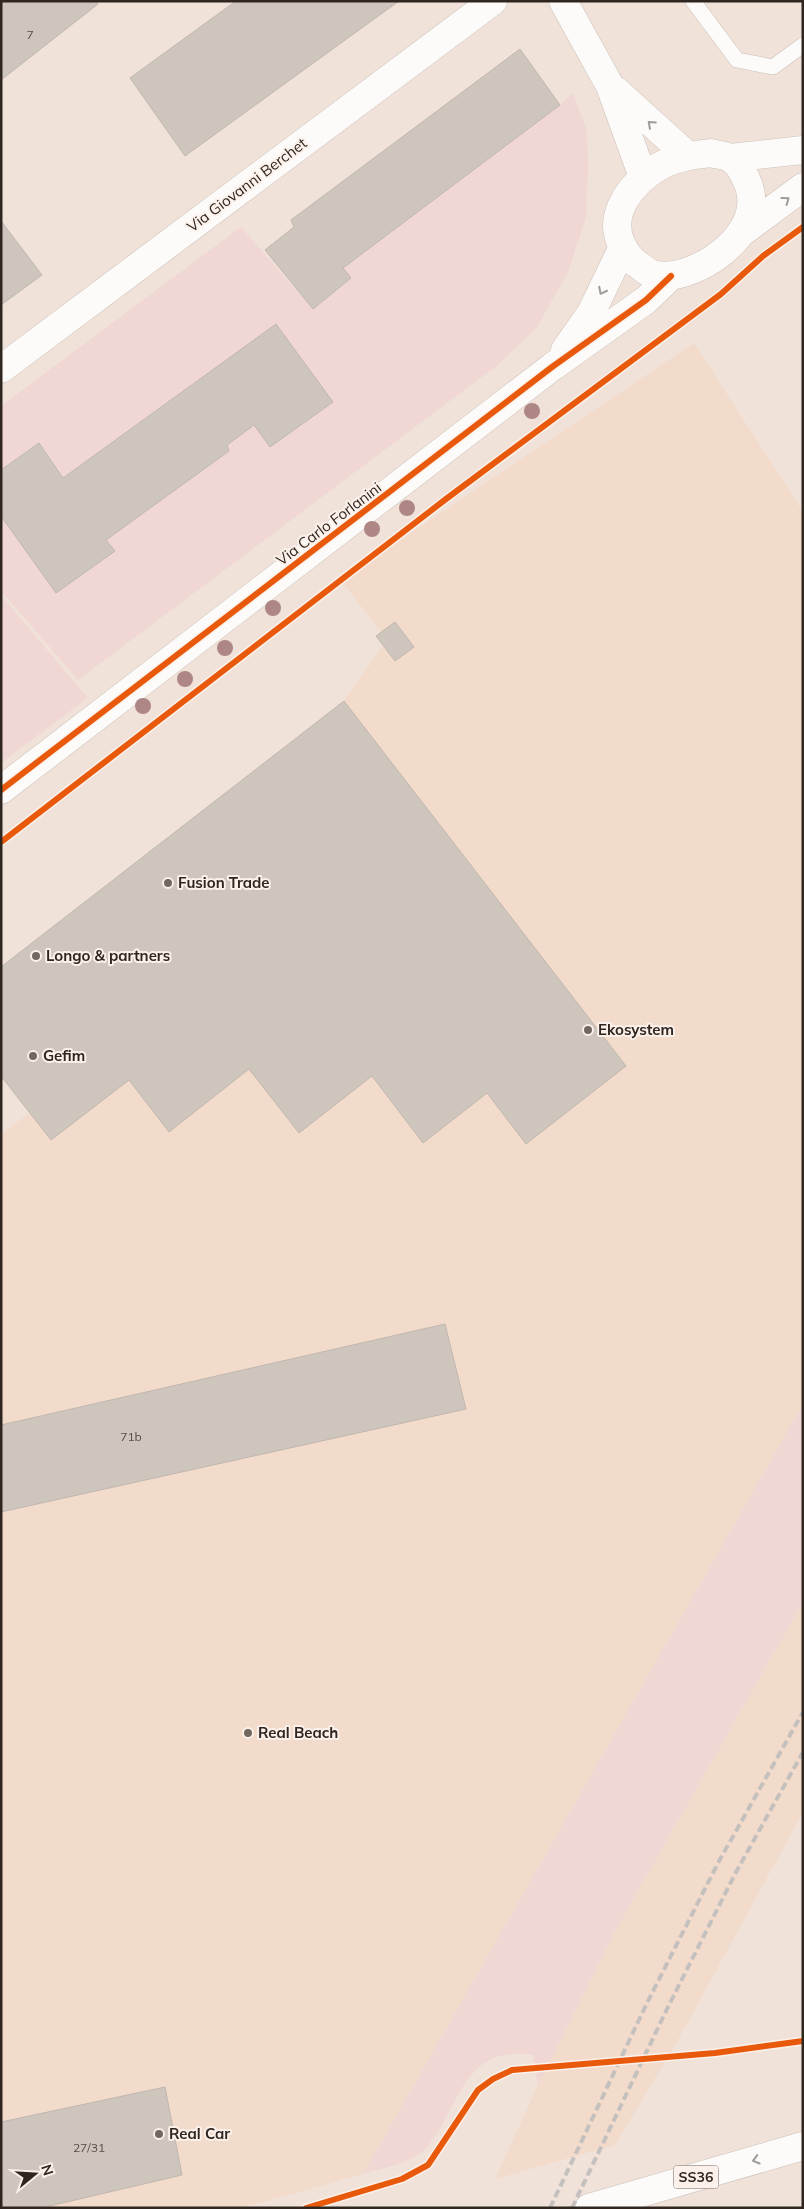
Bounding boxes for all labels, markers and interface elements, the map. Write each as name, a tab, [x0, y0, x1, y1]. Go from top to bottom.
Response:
house number: 7	[26, 27, 34, 42]
one-way arrow	[648, 120, 657, 129]
street label: Via Giovanni Berchet	[183, 133, 310, 236]
one-way arrow	[780, 197, 790, 206]
one-way arrow	[598, 286, 608, 295]
street label: Via Carlo Forlanini	[272, 478, 385, 569]
place label: Fusion Trade	[178, 873, 270, 892]
marker: Fusion Trade	[162, 877, 174, 889]
place label: Longo & partners	[46, 946, 170, 965]
marker: Longo & partners	[30, 950, 42, 962]
place label: Ekosystem	[598, 1020, 674, 1039]
marker: Ekosystem	[582, 1024, 594, 1036]
place label: Gefim	[43, 1046, 85, 1065]
marker: Gefim	[27, 1050, 39, 1062]
house number: 71b	[120, 1429, 142, 1444]
place label: Real Beach	[258, 1723, 338, 1742]
marker: Real Beach	[242, 1727, 254, 1739]
place label: Real Car	[169, 2124, 230, 2143]
marker: Real Car	[153, 2128, 165, 2140]
house number: 27/31	[73, 2140, 105, 2155]
north arrow	[10, 2149, 60, 2199]
one-way arrow	[752, 2154, 760, 2164]
text: N	[37, 2162, 58, 2178]
road number: SS36	[674, 2166, 718, 2188]

